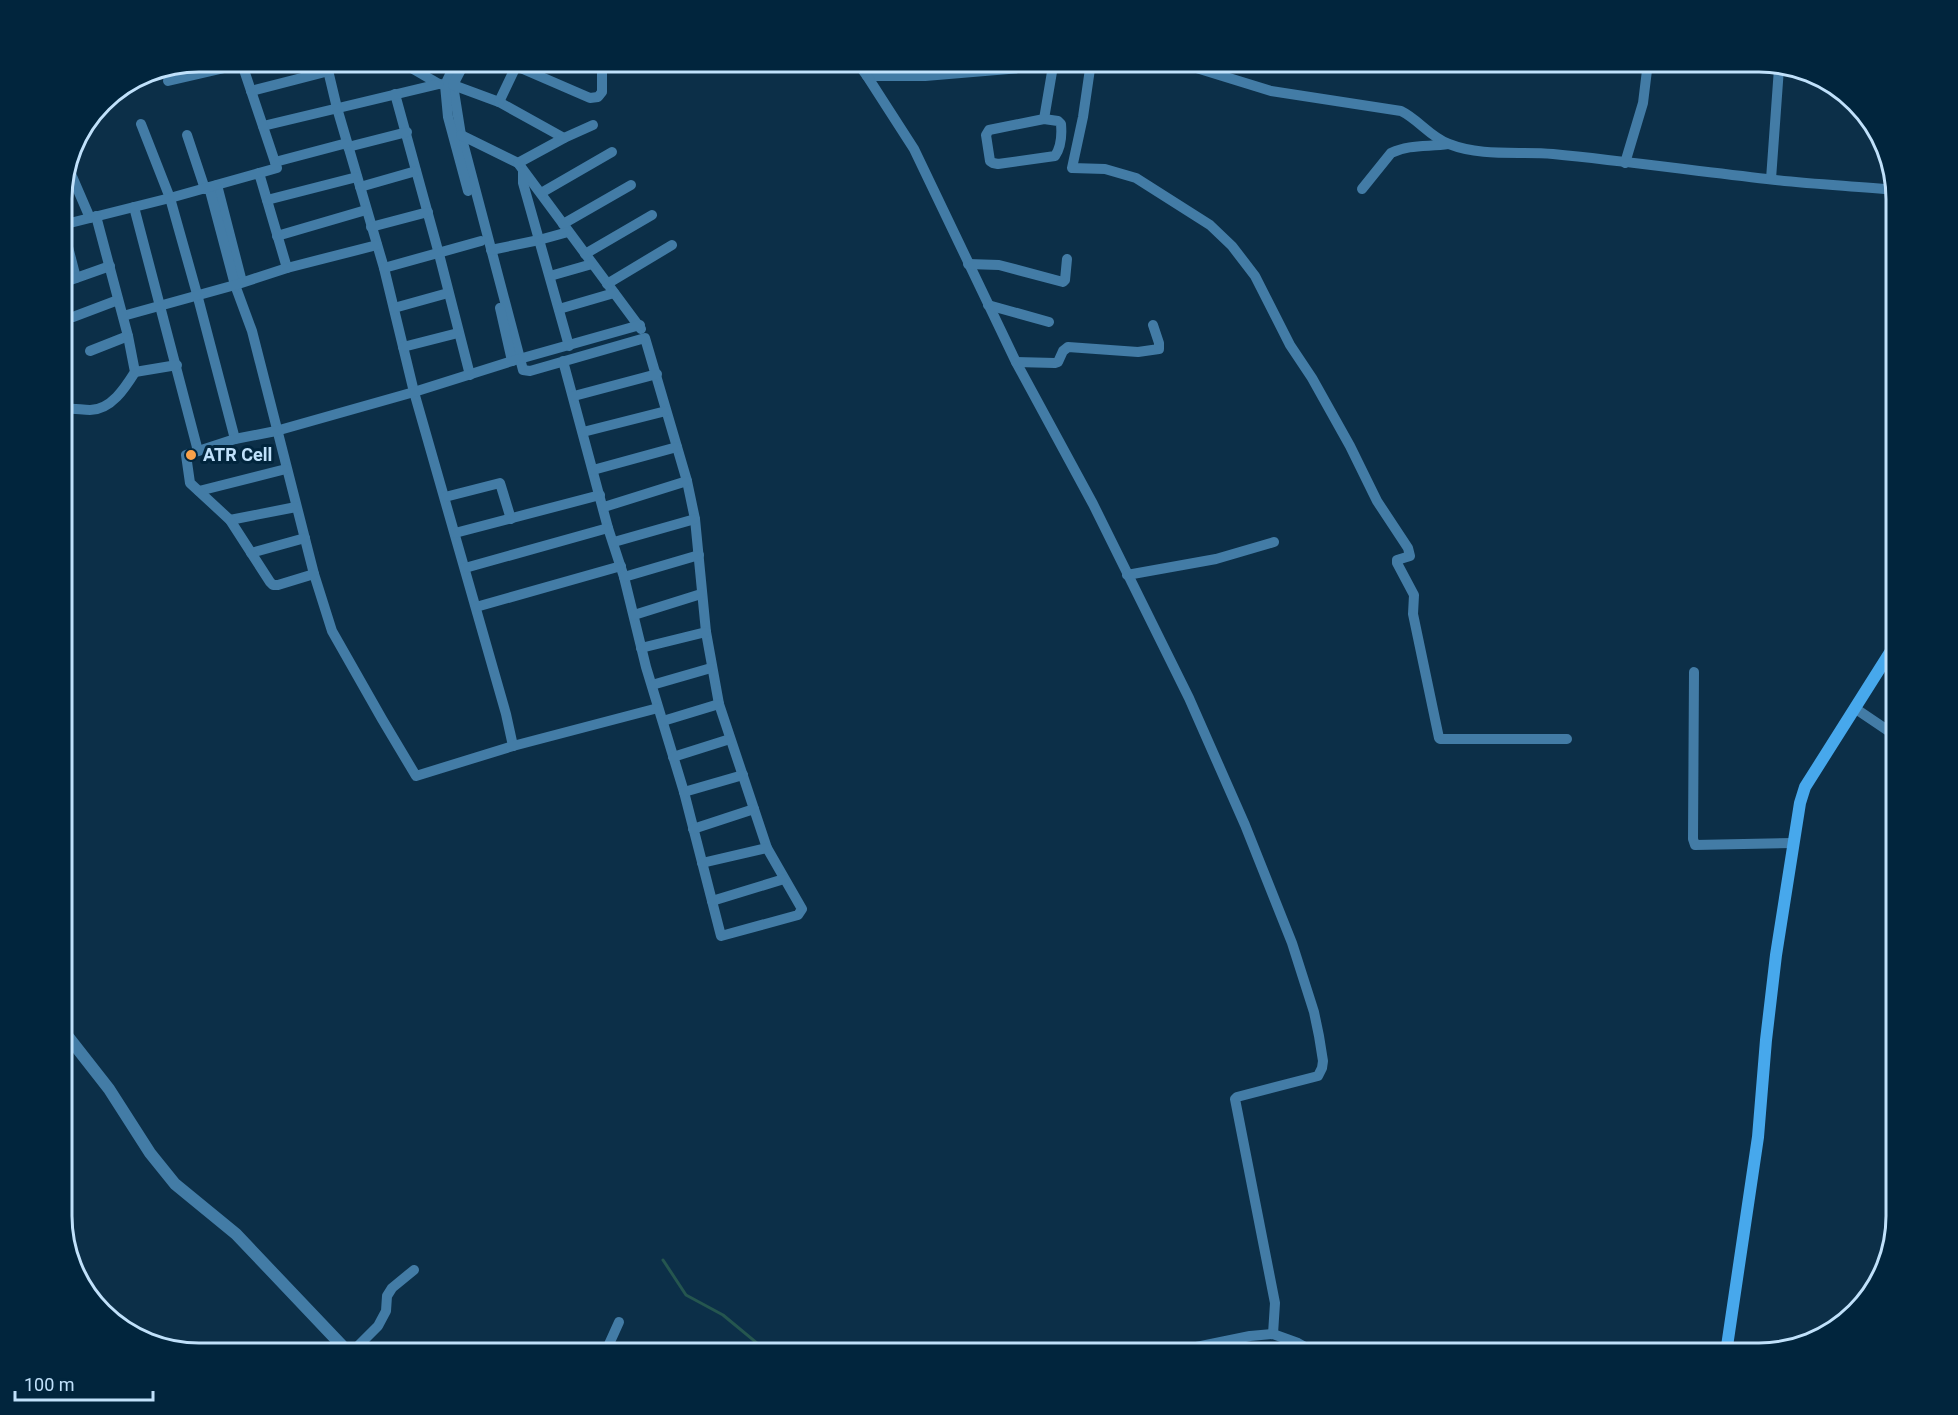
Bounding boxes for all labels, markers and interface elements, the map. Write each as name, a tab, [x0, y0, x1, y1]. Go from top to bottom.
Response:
place label: ATR Cell	[203, 444, 272, 465]
marker: ATR Cell	[184, 448, 198, 462]
scale bar	[15, 1364, 153, 1402]
text: 100 m	[24, 1374, 75, 1395]

